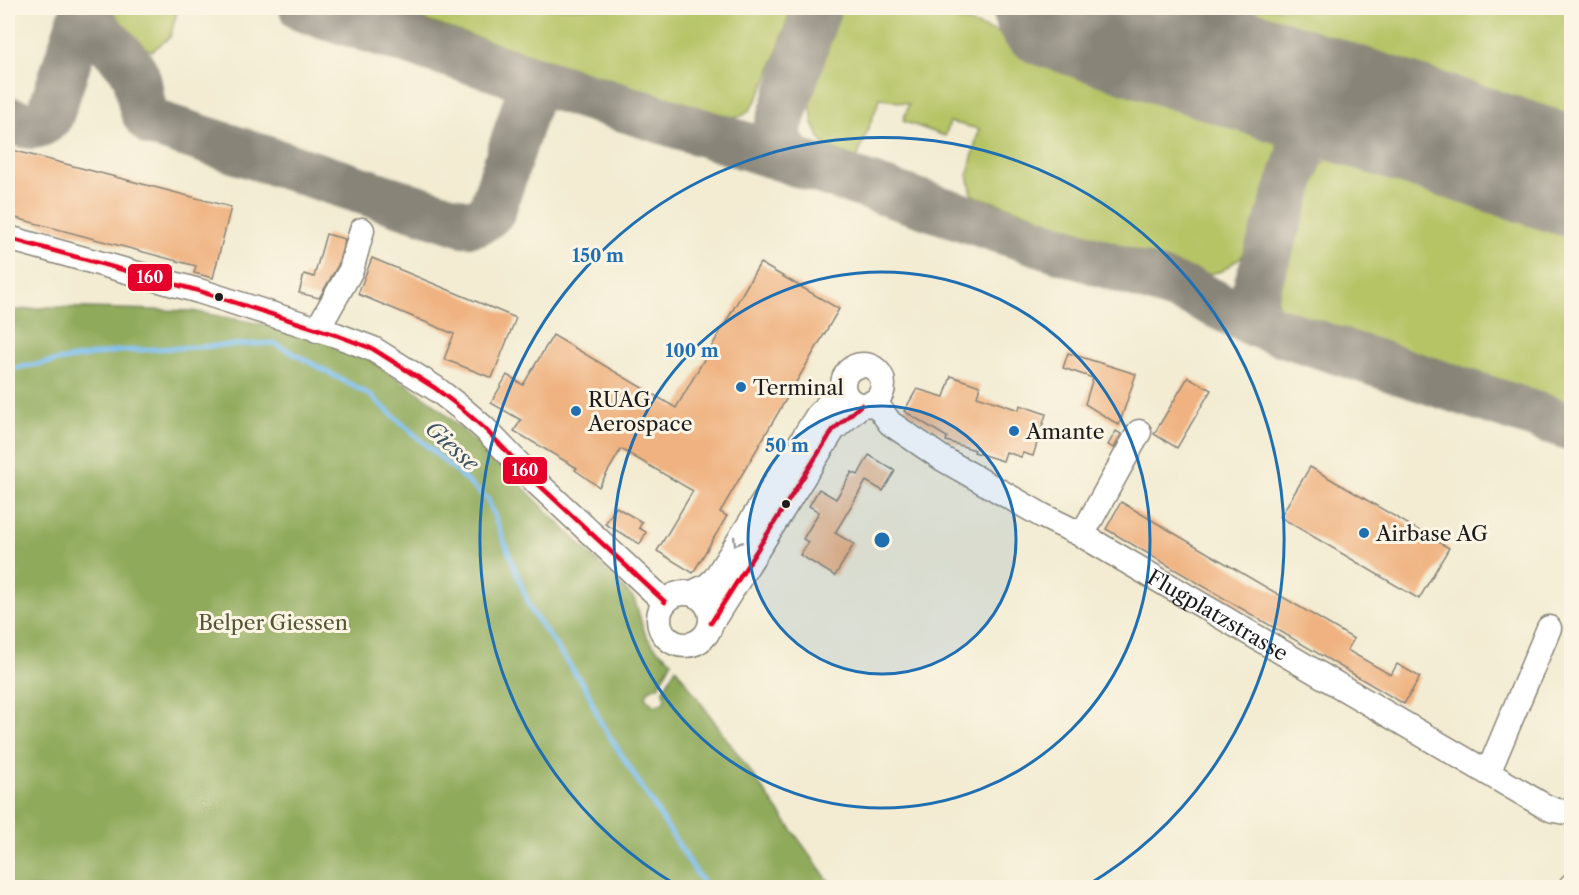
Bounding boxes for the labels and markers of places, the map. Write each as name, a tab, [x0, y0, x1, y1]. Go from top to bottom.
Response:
unlabelled marker	[213, 291, 225, 303]
place label: Terminal	[753, 375, 844, 400]
marker: Terminal	[734, 380, 748, 394]
place label: RUAG Aerospace	[587, 387, 692, 436]
marker: RUAG Aerospace	[569, 404, 583, 418]
place label: Amante	[1025, 419, 1105, 444]
marker: Amante	[1007, 424, 1021, 438]
unlabelled marker	[780, 498, 792, 510]
place label: Airbase AG	[1375, 521, 1488, 546]
marker: Airbase AG	[1357, 526, 1371, 540]
centre of rings	[872, 530, 892, 550]

